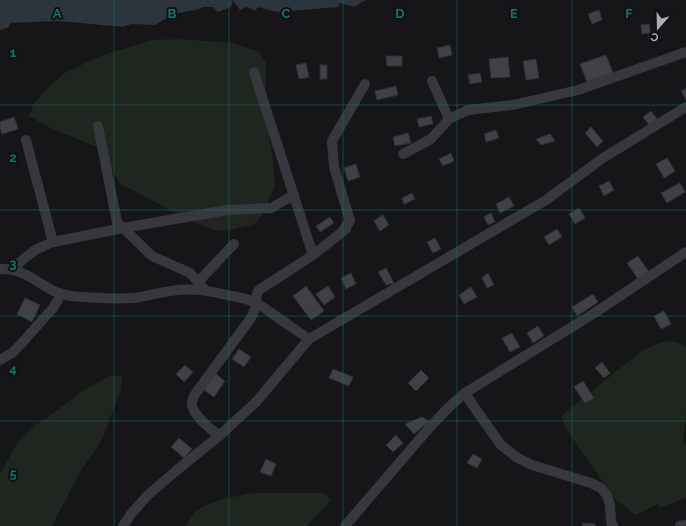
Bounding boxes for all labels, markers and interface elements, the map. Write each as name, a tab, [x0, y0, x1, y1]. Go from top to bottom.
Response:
text: A	[53, 6, 62, 21]
text: B	[168, 6, 177, 21]
text: C	[282, 6, 291, 21]
text: D	[395, 6, 405, 21]
text: E	[510, 6, 518, 21]
text: F	[625, 6, 633, 21]
north arrow	[638, 8, 678, 48]
text: С	[649, 29, 661, 44]
text: 1	[10, 45, 17, 60]
text: 2	[9, 150, 17, 165]
text: 3	[9, 256, 17, 271]
text: 4	[9, 361, 17, 376]
text: 5	[9, 466, 17, 481]

